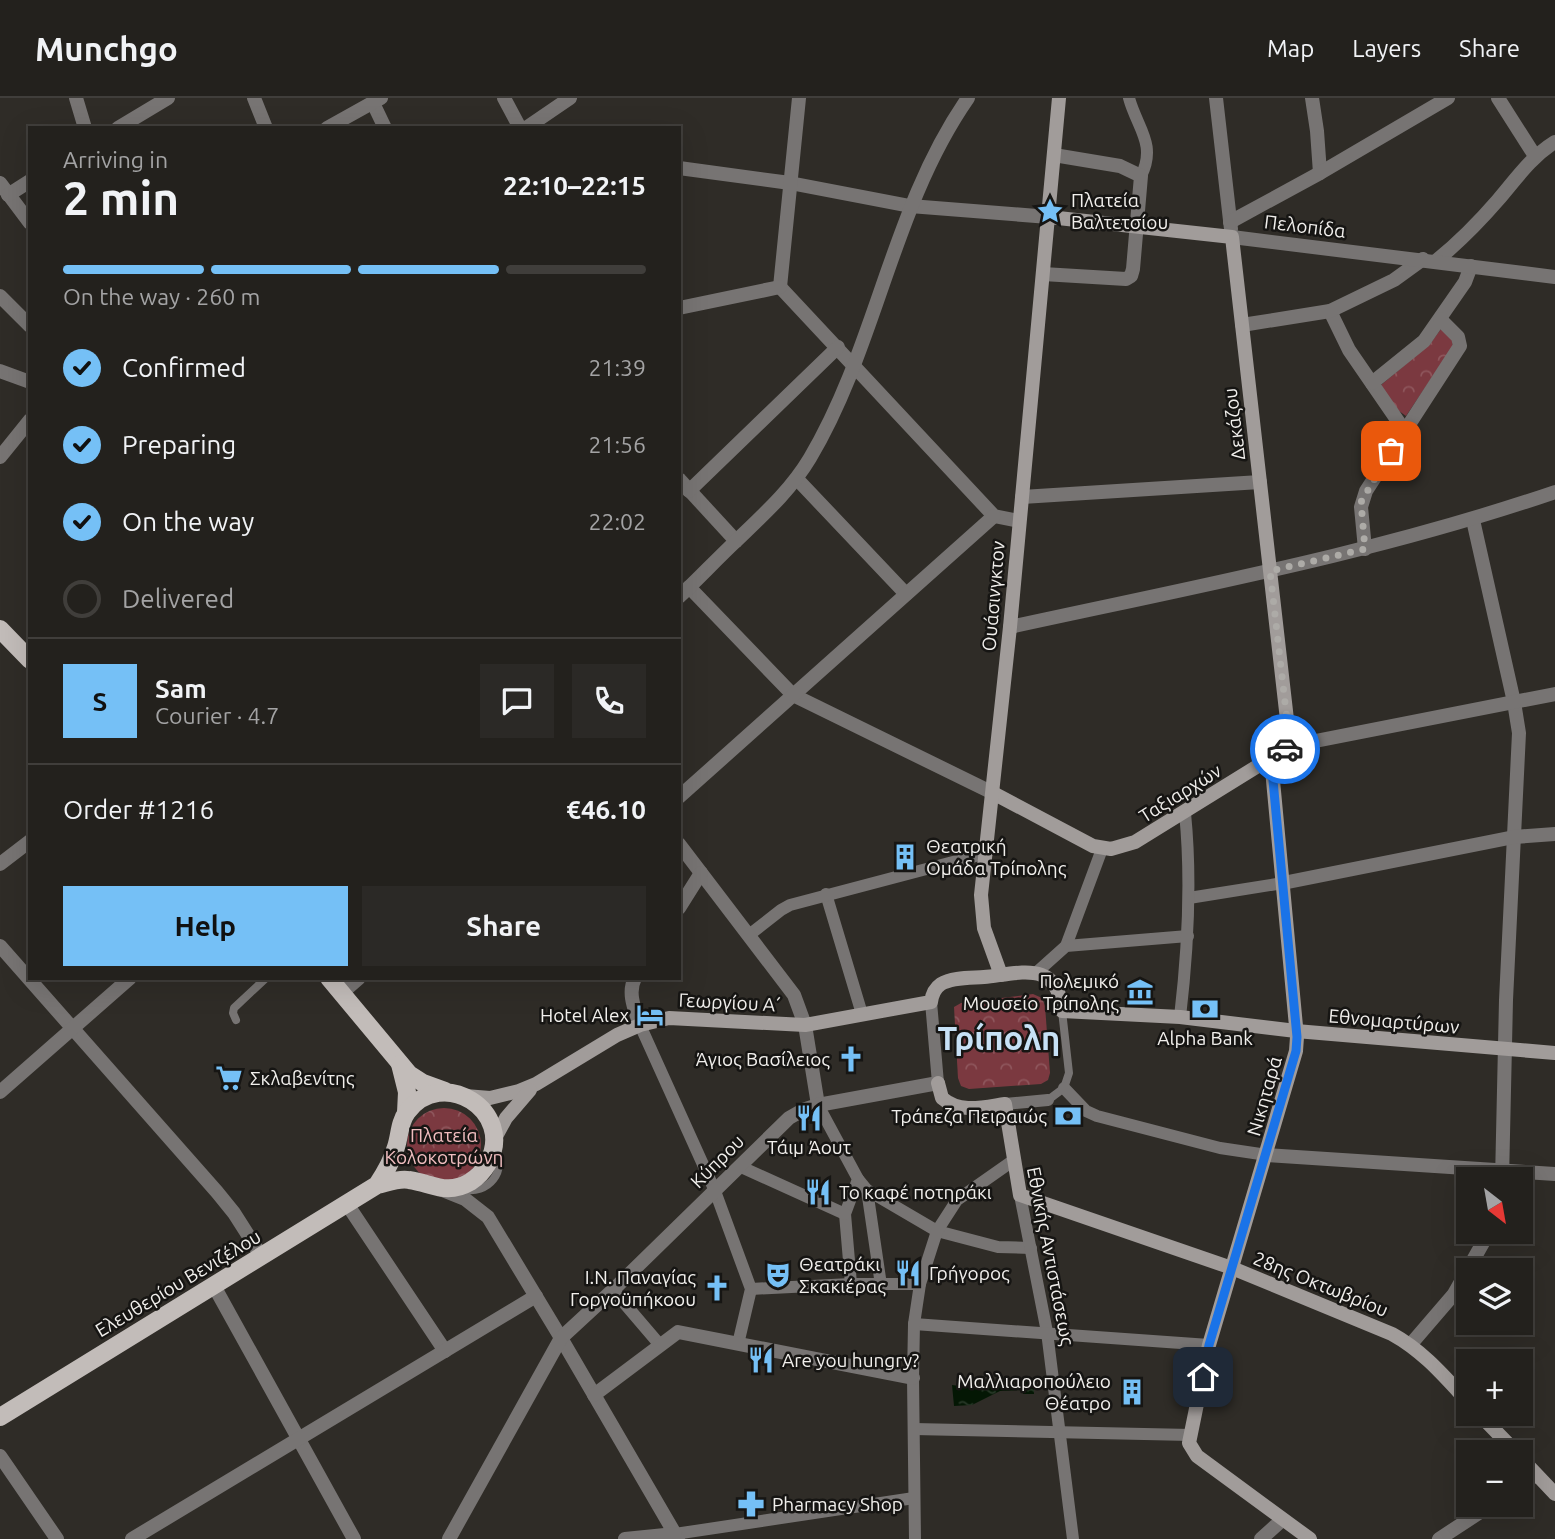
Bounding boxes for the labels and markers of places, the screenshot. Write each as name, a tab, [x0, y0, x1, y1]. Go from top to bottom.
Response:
place label: Πλατεία Βαλτετσίου	[1071, 189, 1168, 233]
place icon: Πλατεία Βαλτετσίου	[1035, 196, 1065, 226]
pin	[1361, 421, 1421, 481]
place label: Θεατρική Ομάδα Τρίπολης	[926, 835, 1067, 879]
building icon: Θεατρική Ομάδα Τρίπολης	[890, 842, 920, 872]
place label: Πολεμικό Μουσείο Τρίπολης	[963, 970, 1119, 1014]
museum icon: Πολεμικό Μουσείο Τρίπολης	[1125, 977, 1155, 1007]
bank icon: Alpha Bank	[1190, 994, 1220, 1024]
hotel icon: Hotel Alex	[635, 1000, 665, 1030]
place label: Hotel Alex	[540, 1004, 629, 1026]
place label: Alpha Bank	[1157, 1027, 1253, 1049]
church icon: Άγιος Βασίλειος	[836, 1044, 866, 1074]
place label: Άγιος Βασίλειος	[696, 1048, 830, 1070]
supermarket icon: Σκλαβενίτης	[214, 1063, 244, 1093]
place label: Σκλαβενίτης	[250, 1067, 355, 1089]
bank icon: Τράπεζα Πειραιώς	[1053, 1101, 1083, 1131]
restaurant icon: Τάιμ Άουτ	[794, 1103, 824, 1133]
place label: Τράπεζα Πειραιώς	[891, 1105, 1047, 1127]
place label: Τάιμ Άουτ	[767, 1136, 851, 1158]
restaurant icon: Το καφέ ποτηράκι	[803, 1177, 833, 1207]
place label: Το καφέ ποτηράκι	[839, 1181, 992, 1203]
place label: Θεατράκι Σκακιέρας	[799, 1253, 886, 1297]
restaurant icon: Γρήγορος	[893, 1258, 923, 1288]
theatre icon: Θεατράκι Σκακιέρας	[763, 1260, 793, 1290]
place label: Γρήγορος	[929, 1262, 1010, 1284]
place label: Ι.Ν. Παναγίας Γοργοϋπήκοου	[570, 1266, 696, 1310]
church icon: Ι.Ν. Παναγίας Γοργοϋπήκοου	[702, 1273, 732, 1303]
restaurant icon: Are you hungry?	[746, 1345, 776, 1375]
pin	[1173, 1347, 1233, 1407]
place label: Are you hungry?	[782, 1349, 919, 1371]
place label: Μαλλιαροπούλειο Θέατρο	[957, 1370, 1111, 1414]
building icon: Μαλλιαροπούλειο Θέατρο	[1117, 1377, 1147, 1407]
pharmacy icon: Pharmacy Shop	[736, 1489, 766, 1519]
place label: Pharmacy Shop	[772, 1493, 903, 1515]

